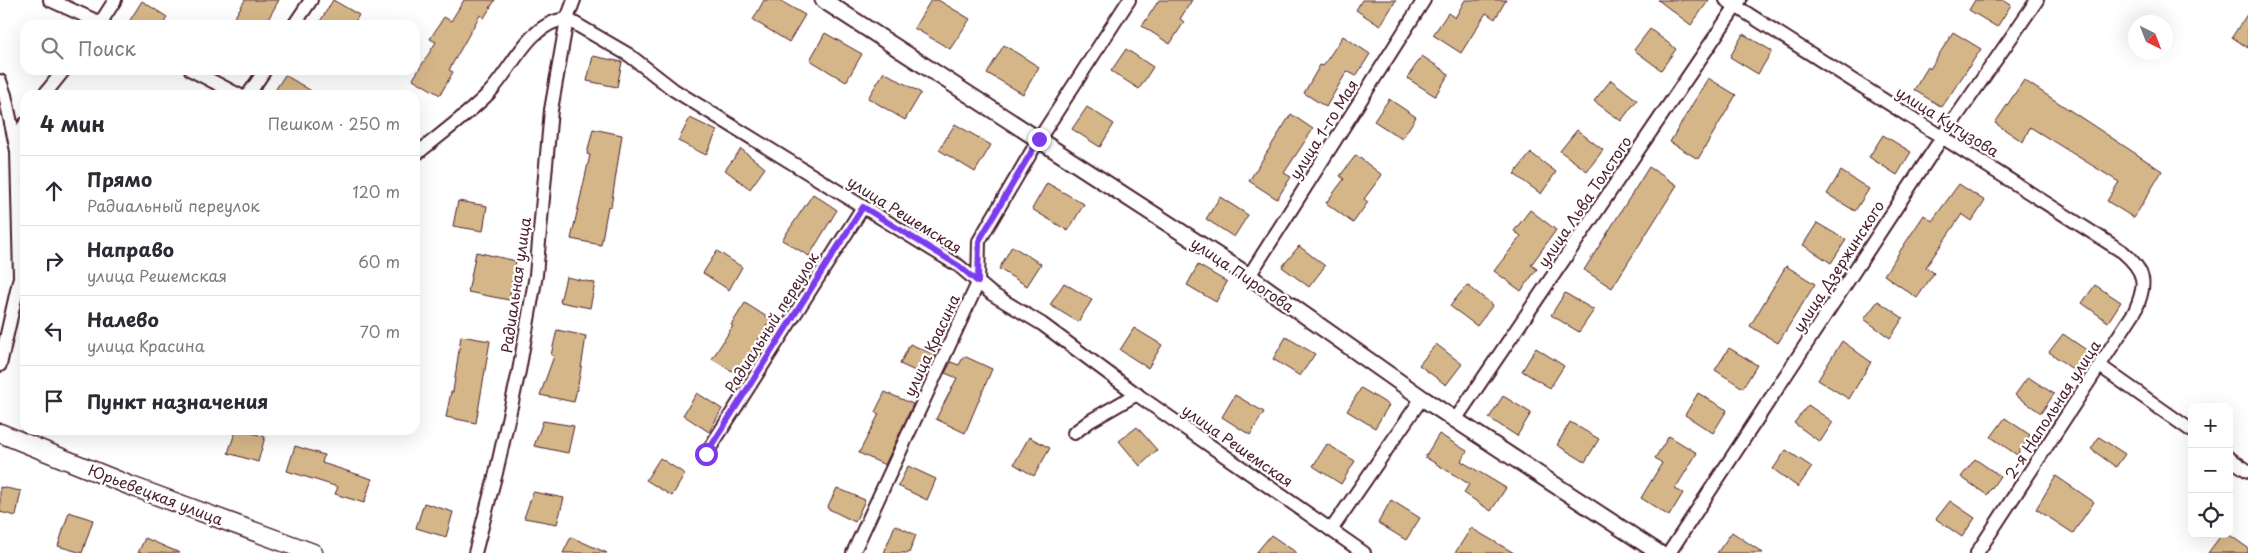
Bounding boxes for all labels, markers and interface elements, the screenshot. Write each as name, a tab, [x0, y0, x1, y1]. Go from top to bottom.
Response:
north arrow	[2128, 15, 2173, 60]
search box	[20, 20, 420, 75]
icon: search	[38, 34, 66, 62]
text: Поиск	[78, 34, 136, 62]
street label: улица 1-го Мая	[1283, 75, 1363, 183]
street label: улица Кутузова	[1892, 80, 2005, 162]
text: 4 мин	[40, 107, 105, 139]
text: Пешком · 250 m	[268, 111, 400, 135]
route end	[1028, 128, 1051, 151]
street label: улица Льва Толстого	[1531, 131, 1637, 271]
text: Прямо	[87, 165, 152, 193]
street label: улица Решемская	[843, 169, 967, 259]
icon: ahead	[40, 177, 68, 205]
text: 120 m	[353, 179, 400, 203]
text: Радиальный переулок	[87, 193, 260, 217]
street label: улица Дзержинского	[1787, 195, 1889, 337]
street label: Радиальная улица	[494, 215, 536, 354]
street label: улица Пирогова	[1187, 231, 1300, 318]
text: Направо	[87, 235, 174, 263]
icon: right	[40, 247, 68, 275]
street label: Радиальный переулок	[718, 247, 824, 397]
text: 60 m	[358, 249, 400, 273]
text: улица Решемская	[87, 263, 227, 287]
street label: улица Красина	[897, 290, 965, 400]
text: Налево	[87, 305, 159, 333]
icon: left	[40, 317, 68, 345]
text: 70 m	[360, 319, 400, 343]
text: улица Красина	[87, 333, 205, 357]
street label: 2-я Напольная улица	[1998, 335, 2106, 483]
icon: arrive	[40, 387, 68, 415]
text: Пункт назначения	[87, 387, 268, 415]
street label: улица Решемская	[1178, 398, 1298, 492]
map controls	[2188, 403, 2233, 538]
button: +	[2188, 403, 2233, 448]
route start	[695, 443, 718, 466]
button: −	[2188, 448, 2233, 493]
street label: Юрьевецкая улица	[85, 458, 227, 531]
button: locate	[2188, 493, 2233, 538]

